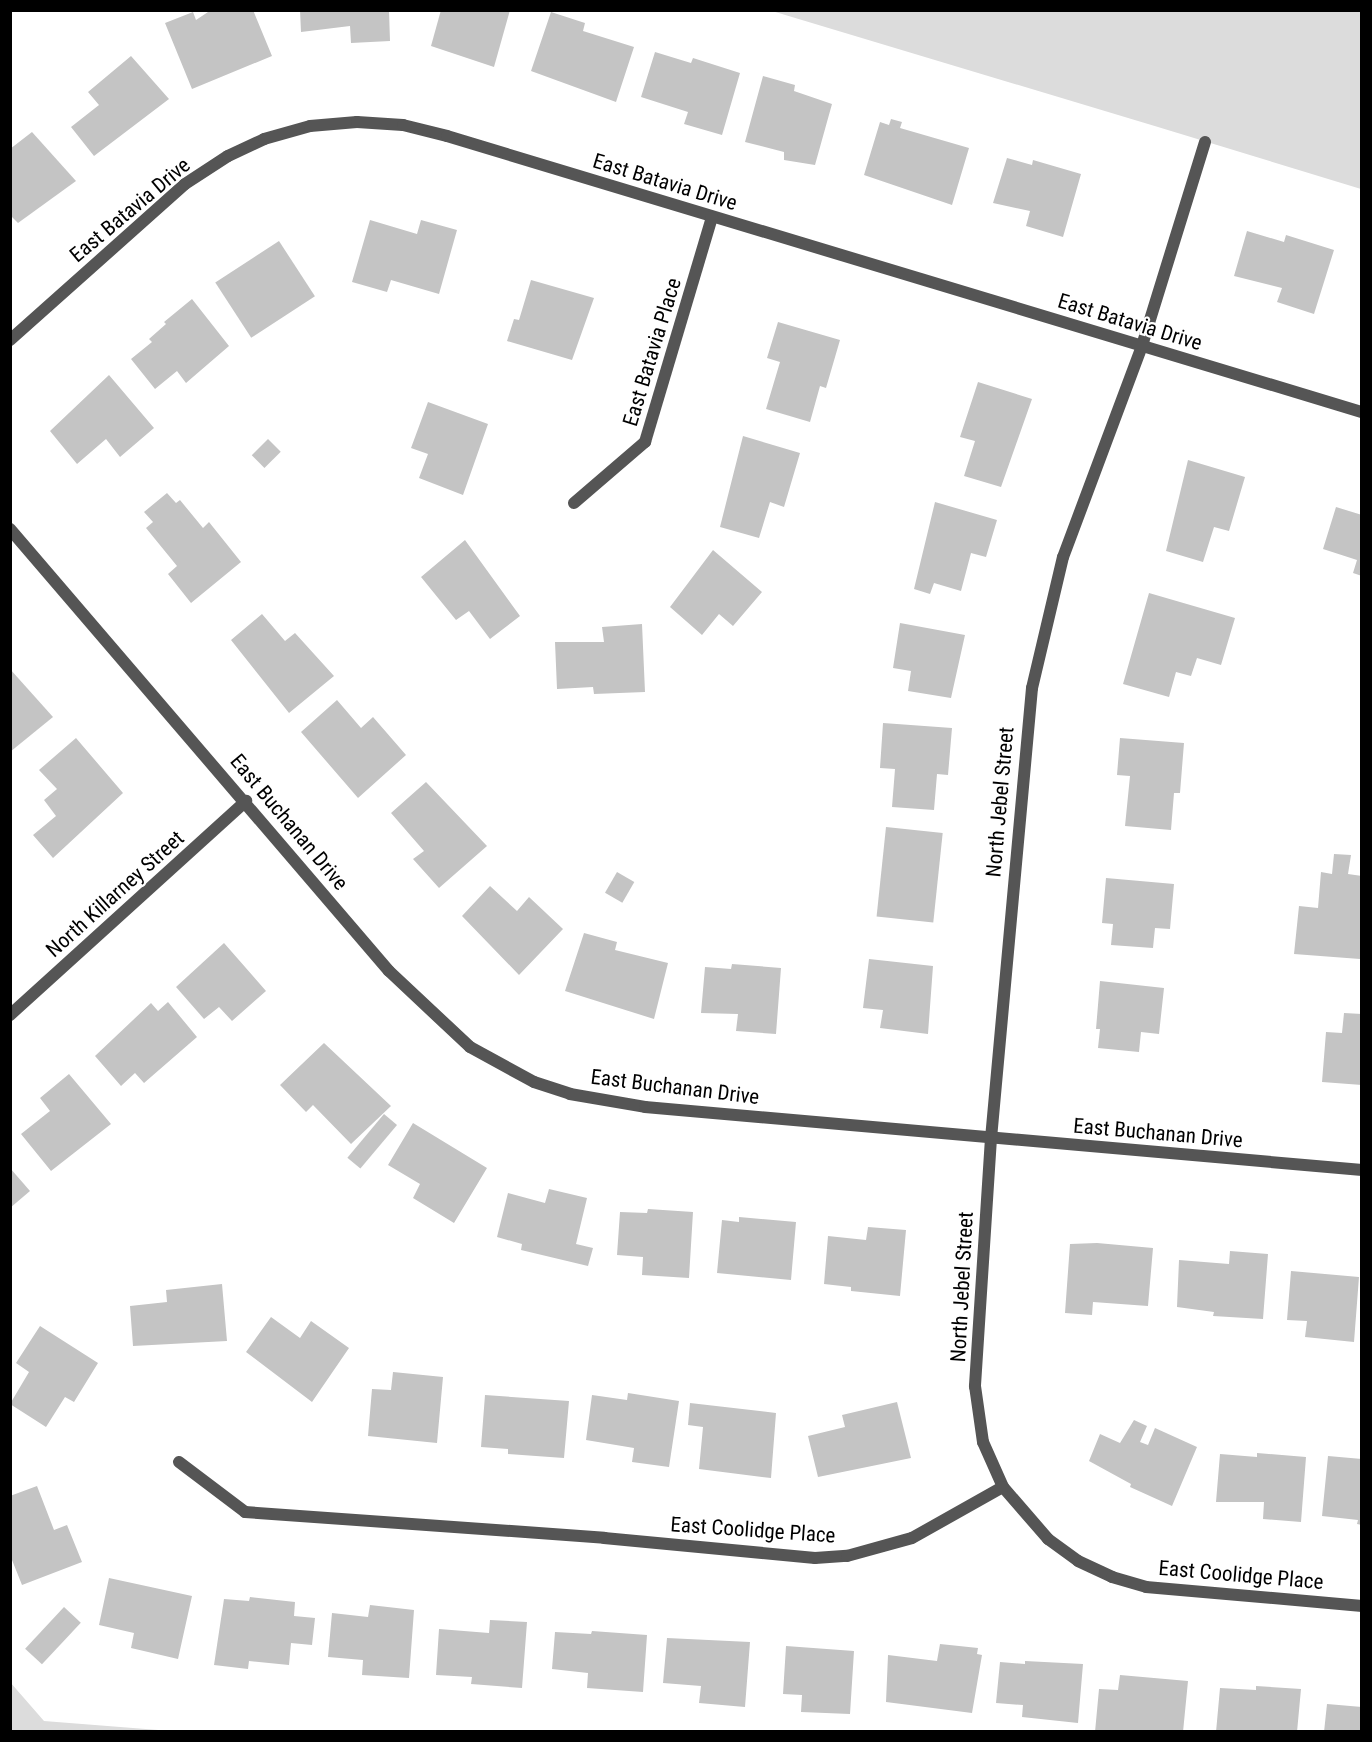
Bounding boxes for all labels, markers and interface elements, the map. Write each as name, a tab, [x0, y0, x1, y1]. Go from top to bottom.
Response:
street label: East Batavia Drive	[590, 148, 740, 216]
street label: East Batavia Drive	[65, 152, 195, 268]
street label: East Batavia Place	[618, 275, 686, 429]
street label: East Batavia Drive	[1055, 288, 1205, 356]
street label: North Jebel Street	[981, 726, 1019, 878]
street label: East Buchanan Drive	[225, 749, 353, 895]
street label: North Killarney Street	[41, 826, 189, 962]
street label: East Buchanan Drive	[589, 1064, 761, 1110]
street label: East Buchanan Drive	[1072, 1113, 1244, 1153]
street label: North Jebel Street	[945, 1211, 979, 1363]
street label: East Coolidge Place	[670, 1512, 836, 1548]
street label: East Coolidge Place	[1158, 1555, 1324, 1595]

